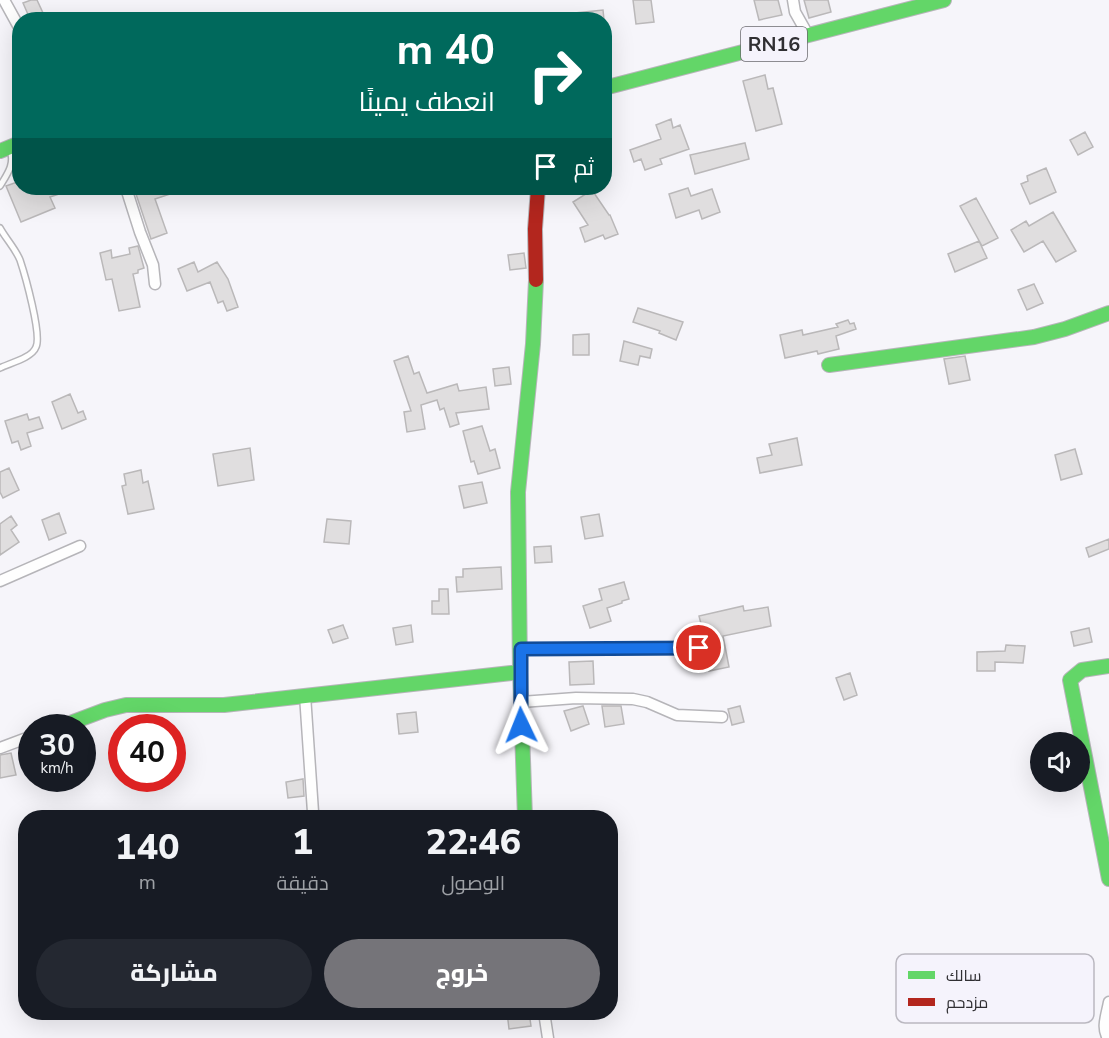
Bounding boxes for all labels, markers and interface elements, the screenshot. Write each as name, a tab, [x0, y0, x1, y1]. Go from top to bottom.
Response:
text: 40 m	[396, 22, 495, 79]
road number: RN16	[741, 27, 807, 61]
icon: right	[516, 36, 594, 114]
text: انعطف يمينًا	[358, 84, 495, 121]
icon: arrive	[529, 150, 562, 183]
text: ثم	[574, 153, 594, 183]
pin	[673, 622, 724, 673]
icon: arrive	[682, 631, 715, 664]
position arrow	[489, 693, 553, 757]
speed limit sign: 40	[108, 714, 186, 792]
text: 30	[39, 725, 75, 766]
map controls	[1030, 732, 1090, 792]
button: sound	[1030, 732, 1090, 792]
text: km/h	[40, 758, 74, 778]
text: 1	[292, 818, 313, 867]
text: 22:46	[425, 818, 521, 867]
text: 140	[115, 823, 180, 872]
text: m	[139, 869, 156, 896]
text: دقيقة	[277, 870, 329, 897]
text: الوصول	[441, 870, 505, 897]
button: مشاركة	[36, 939, 312, 1008]
button: خروج	[324, 939, 600, 1008]
legend	[896, 954, 1094, 1023]
text: سالك	[946, 965, 981, 987]
text: مزدحم	[946, 992, 988, 1014]

